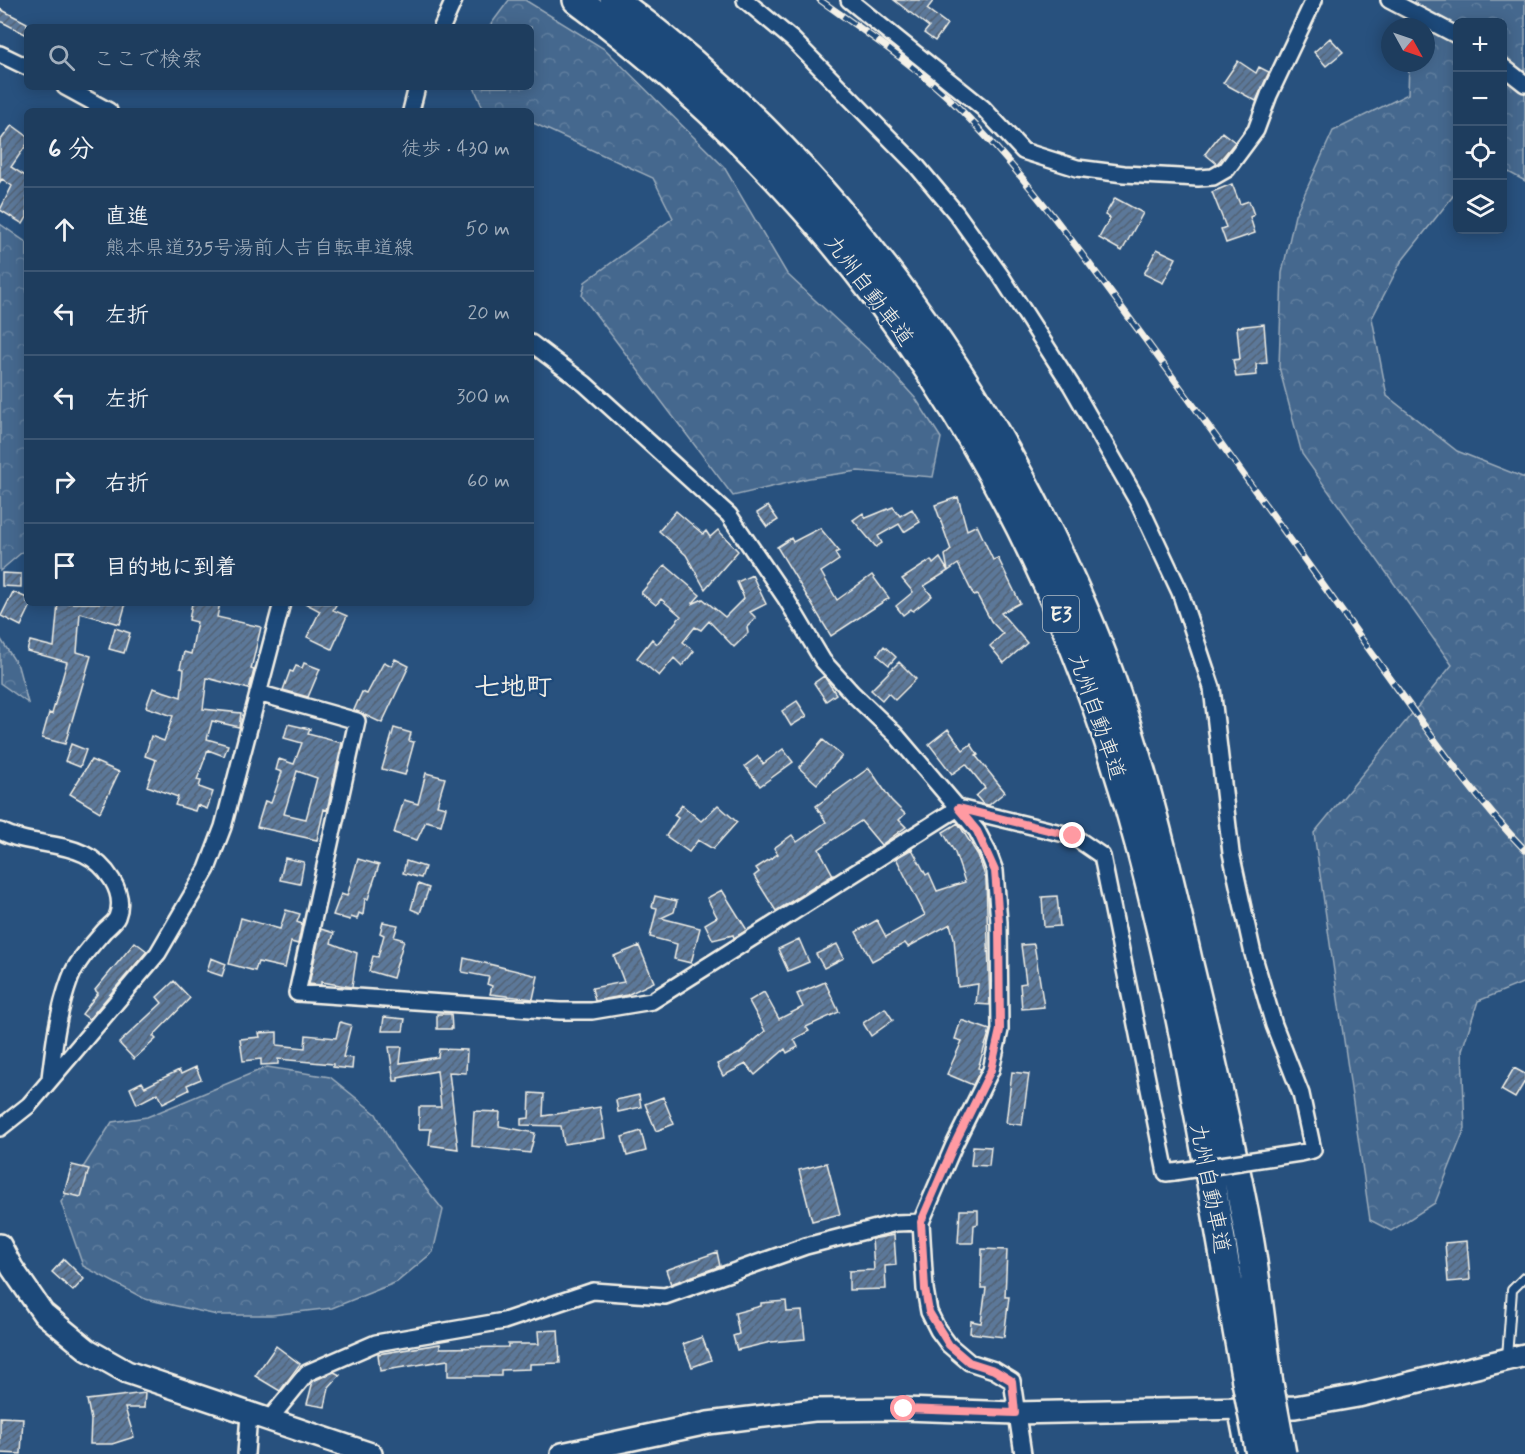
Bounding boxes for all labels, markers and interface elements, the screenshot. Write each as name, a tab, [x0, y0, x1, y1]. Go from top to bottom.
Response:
north arrow	[1381, 18, 1435, 72]
map controls	[1453, 18, 1507, 234]
button: +	[1453, 18, 1507, 72]
search box	[24, 24, 534, 90]
icon: search	[45, 41, 78, 74]
text: ここで検索	[93, 46, 203, 74]
button: −	[1453, 72, 1507, 126]
button: locate	[1453, 126, 1507, 180]
text: 6 分	[48, 133, 94, 167]
text: 徒歩 · 430 m	[401, 136, 510, 163]
button: layers	[1453, 180, 1507, 234]
text: 直進	[105, 203, 149, 231]
icon: ahead	[48, 213, 81, 246]
text: 50 m	[465, 216, 510, 243]
street label: 九州自動車道	[817, 230, 919, 352]
text: 熊本県道335号湯前人吉自転車道線	[105, 235, 414, 262]
icon: left	[48, 297, 81, 330]
text: 20 m	[467, 300, 510, 327]
text: 左折	[105, 302, 149, 330]
icon: left	[48, 381, 81, 414]
text: 300 m	[456, 384, 510, 411]
text: 左折	[105, 386, 149, 414]
icon: right	[48, 465, 81, 498]
text: 60 m	[467, 468, 510, 495]
text: 右折	[105, 470, 149, 498]
icon: arrive	[48, 549, 81, 582]
text: 目的地に到着	[105, 554, 237, 582]
road number: E3	[1043, 596, 1079, 632]
street label: 九州自動車道	[1061, 650, 1131, 784]
district label: 七地町	[474, 671, 552, 705]
route end	[1059, 822, 1085, 848]
street label: 九州自動車道	[1183, 1121, 1235, 1256]
route start	[890, 1395, 916, 1421]

